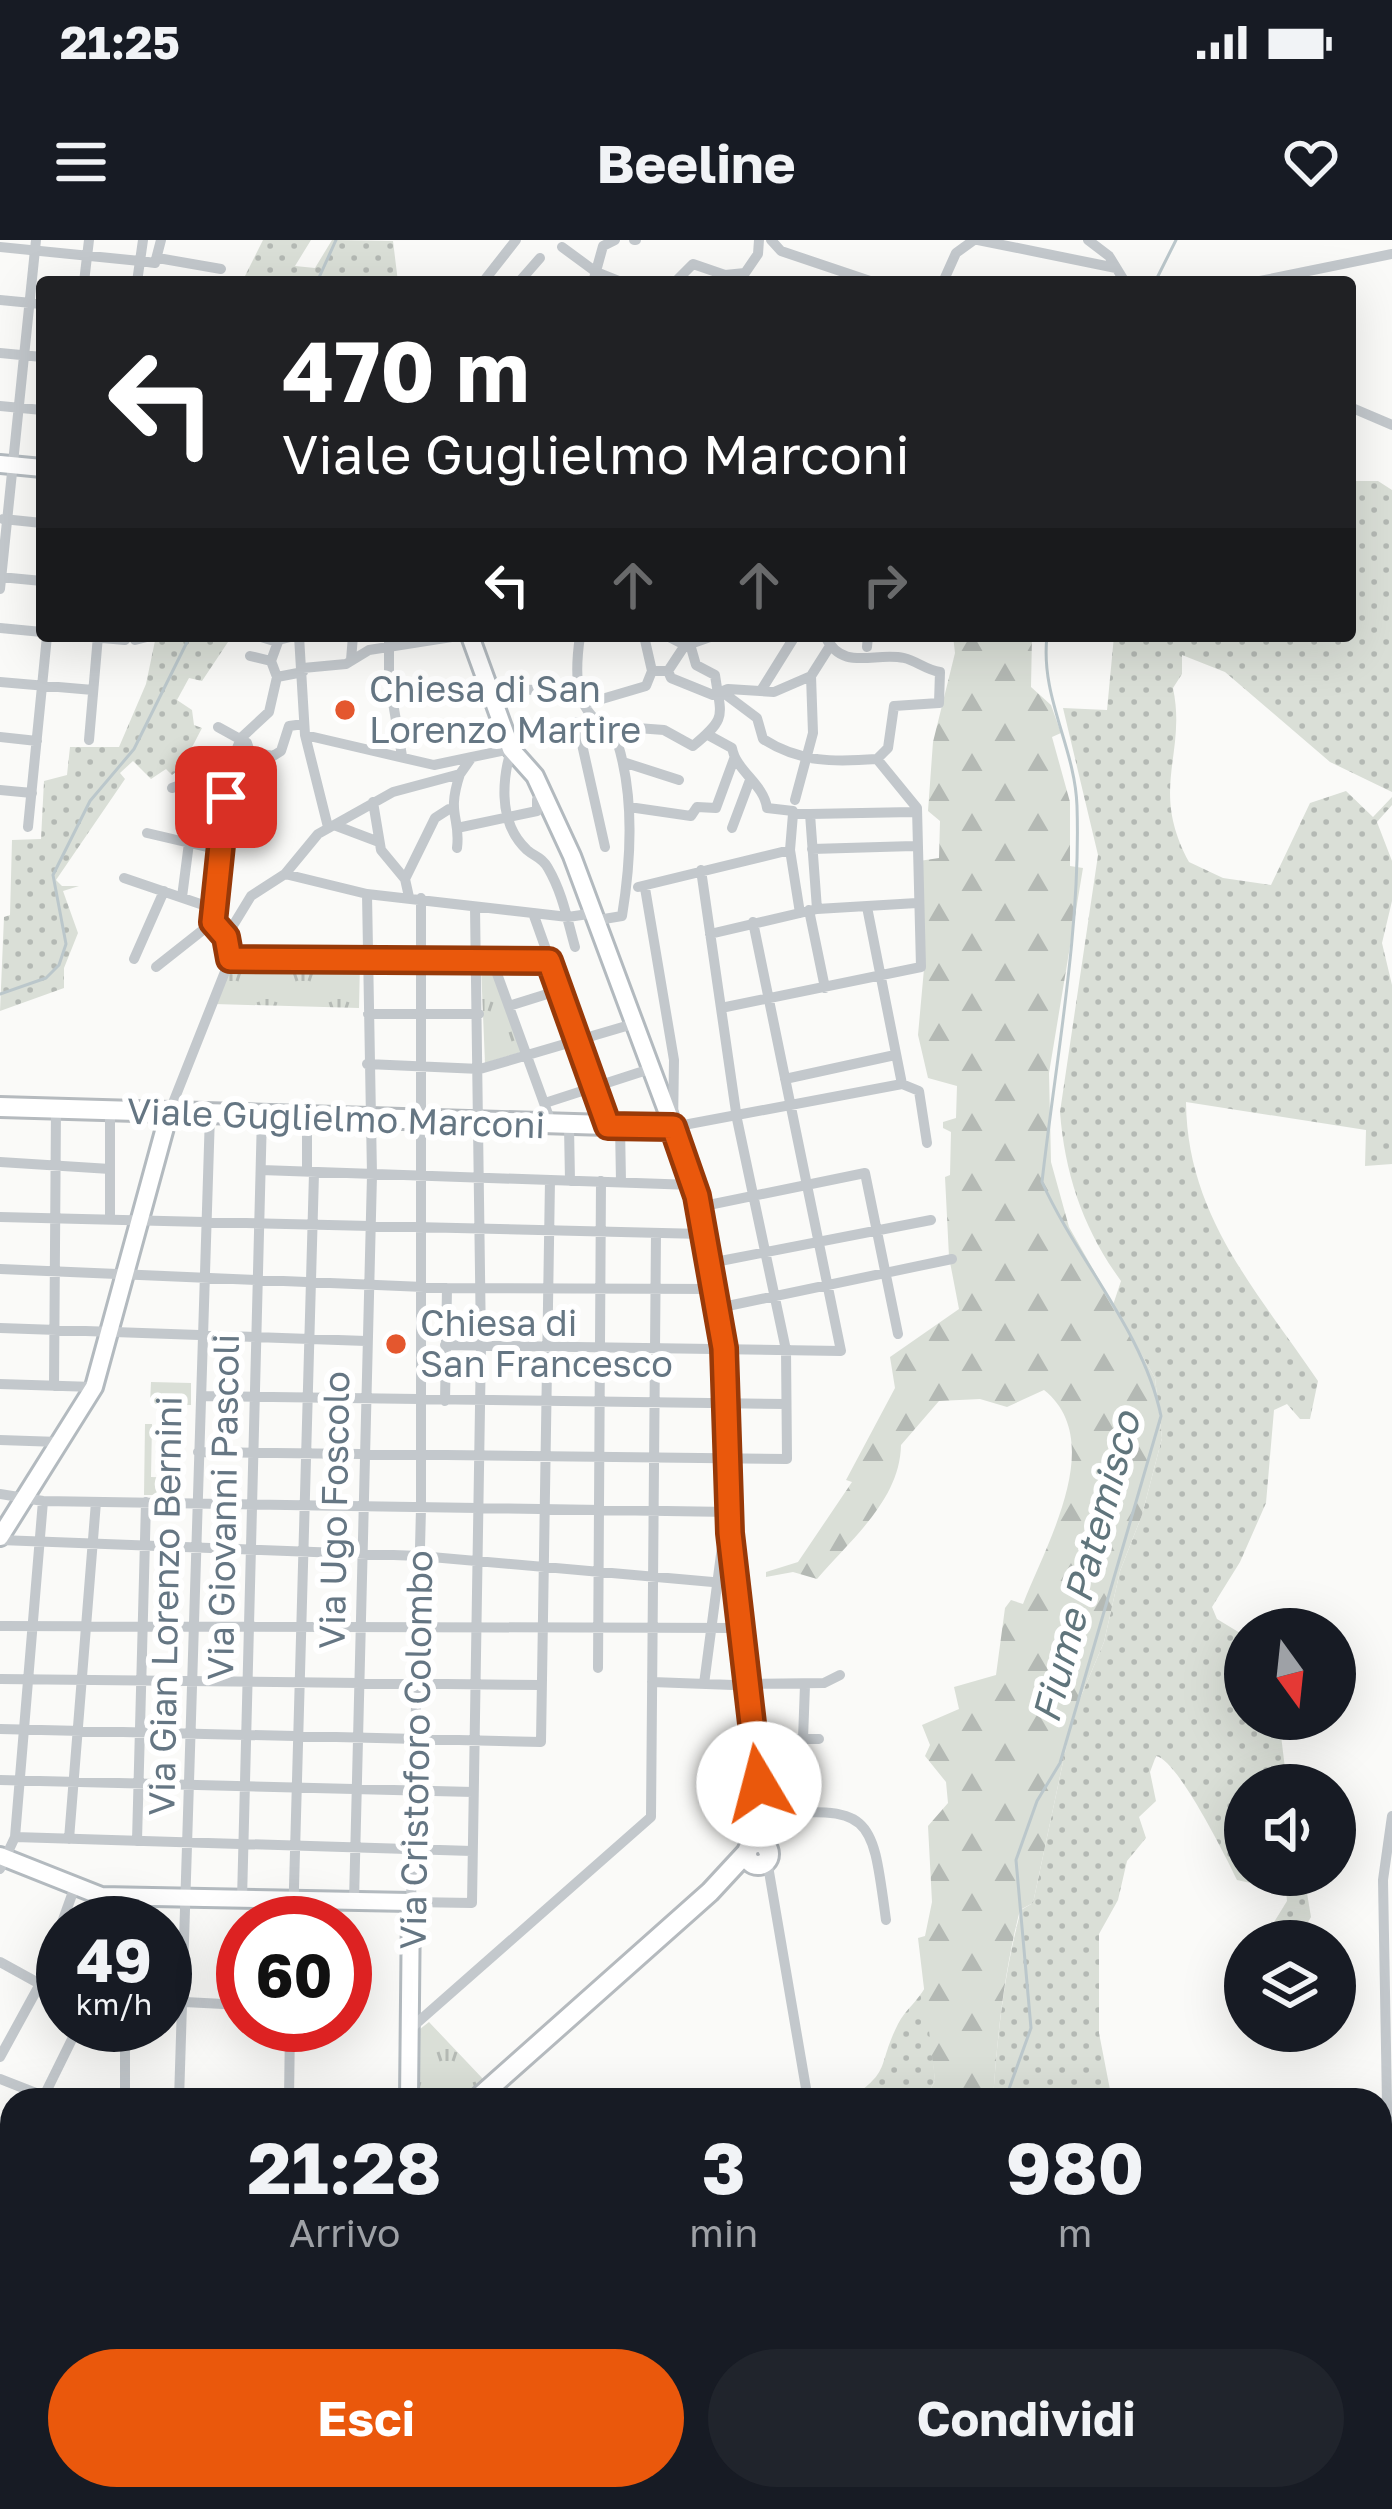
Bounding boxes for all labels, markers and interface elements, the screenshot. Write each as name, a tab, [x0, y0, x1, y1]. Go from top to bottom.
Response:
text: 21:25	[60, 15, 180, 69]
icon: menu	[48, 129, 114, 195]
icon: heart	[1278, 129, 1344, 195]
text: Beeline	[596, 130, 796, 195]
text: 470 m	[282, 320, 529, 420]
icon: left	[84, 324, 240, 480]
text: Viale Guglielmo Marconi	[282, 421, 910, 486]
icon: left	[474, 552, 540, 618]
icon: ahead	[600, 552, 666, 618]
icon: ahead	[726, 552, 792, 618]
icon: right	[852, 552, 918, 618]
place label: Chiesa di San Lorenzo Martire	[369, 667, 641, 751]
marker: Chiesa di San Lorenzo Martire	[332, 697, 358, 723]
pin	[175, 746, 277, 848]
icon: arrive	[193, 764, 259, 830]
street label: Viale Guglielmo Marconi	[126, 1089, 546, 1146]
place label: Chiesa di San Francesco	[420, 1301, 673, 1385]
marker: Chiesa di San Francesco	[383, 1331, 409, 1357]
street label: Via Giovanni Pascoli	[198, 1333, 247, 1681]
street label: Via Ugo Foscolo	[310, 1371, 357, 1649]
street label: Via Gian Lorenzo Bernini	[139, 1396, 190, 1816]
water label: Fiume Patemisco	[1021, 1404, 1150, 1727]
street label: Via Cristoforo Colombo	[391, 1550, 440, 1950]
north arrow	[1224, 1608, 1356, 1740]
map controls	[1224, 1608, 1356, 2052]
position arrow	[696, 1721, 822, 1847]
button: sound	[1224, 1764, 1356, 1896]
speed limit sign: 60	[216, 1896, 372, 2052]
button: layers	[1224, 1920, 1356, 2052]
text: 49	[76, 1923, 152, 1995]
text: km/h	[76, 1986, 152, 2022]
text: 21:28	[248, 2123, 442, 2210]
text: 3	[702, 2123, 746, 2210]
text: 980	[1006, 2123, 1144, 2210]
text: Arrivo	[289, 2209, 400, 2256]
text: min	[689, 2209, 758, 2256]
text: m	[1058, 2209, 1092, 2256]
button: Esci	[48, 2349, 684, 2487]
button: Condividi	[708, 2349, 1344, 2487]

